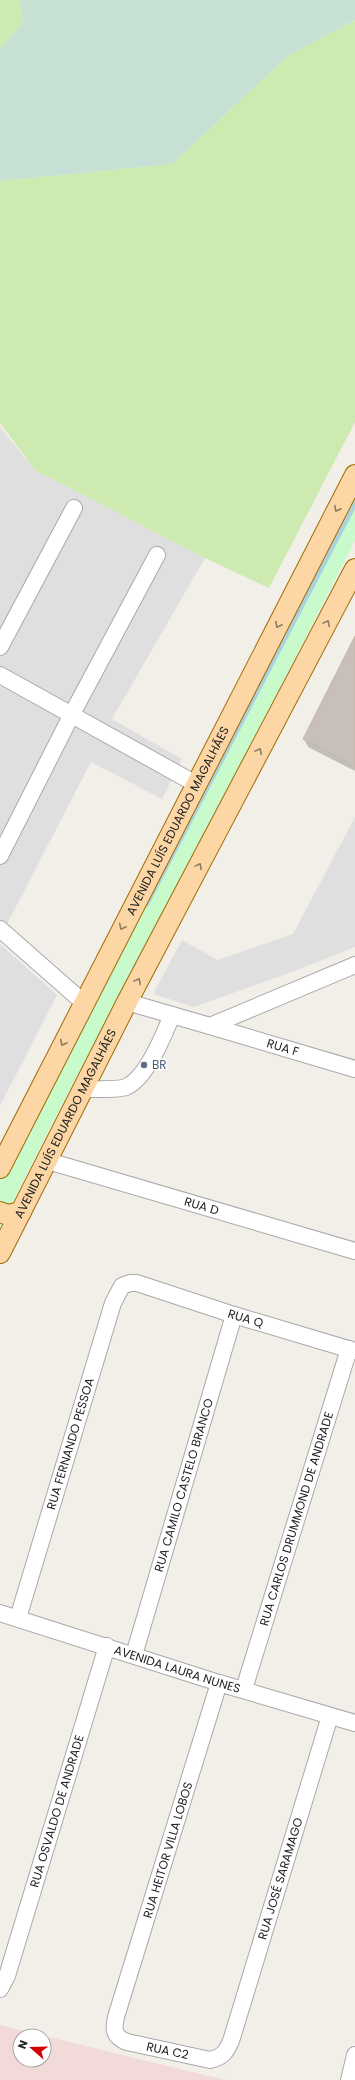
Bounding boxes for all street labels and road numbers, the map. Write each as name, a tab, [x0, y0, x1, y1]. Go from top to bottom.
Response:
street label: AVENIDA LUÍS EDUARDO MAGALHÃES	[122, 723, 233, 918]
street label: AVENIDA LUÍS EDUARDO MAGALHÃES	[10, 1026, 120, 1221]
street label: RUA F	[265, 1034, 301, 1060]
street label: RUA D	[182, 1192, 221, 1219]
street label: RUA Q	[226, 1305, 266, 1331]
street label: RUA FERNANDO PESSOA	[42, 1376, 98, 1512]
street label: RUA CAMILO CASTELO BRANCO	[150, 1396, 217, 1574]
street label: RUA CARLOS DRUMMOND DE ANDRADE	[255, 1410, 337, 1628]
street label: AVENIDA LAURA NUNES	[112, 1641, 243, 1697]
street label: RUA OSVALDO DE ANDRADE	[25, 1733, 88, 1889]
street label: RUA HEITOR VILLA LOBOS	[139, 1780, 196, 1920]
street label: RUA JOSÉ SARAMAGO	[253, 1815, 307, 1942]
street label: RUA C2	[145, 2037, 190, 2063]

